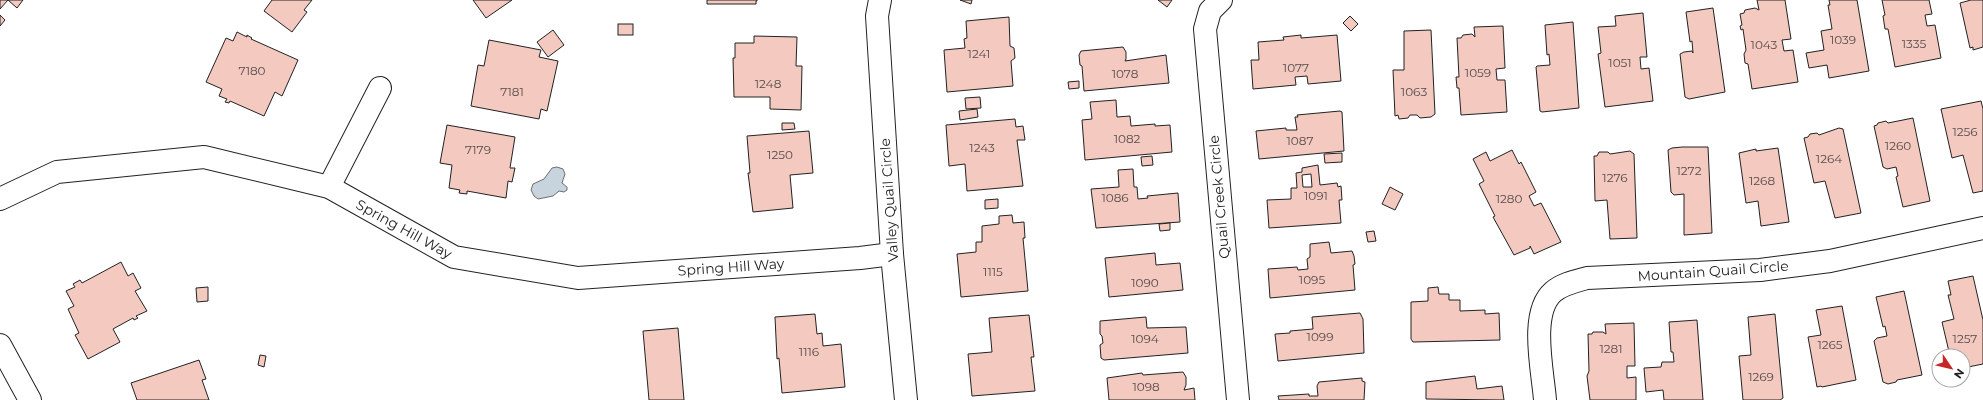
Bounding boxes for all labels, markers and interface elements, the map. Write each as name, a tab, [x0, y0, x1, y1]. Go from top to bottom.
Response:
house number: 1039	[1830, 32, 1856, 47]
house number: 1335	[1902, 36, 1926, 51]
house number: 1043	[1751, 37, 1778, 52]
house number: 1241	[968, 46, 990, 61]
house number: 1051	[1608, 55, 1632, 70]
house number: 1077	[1283, 60, 1309, 75]
house number: 7180	[238, 63, 266, 78]
house number: 1059	[1465, 65, 1491, 80]
house number: 1078	[1112, 66, 1139, 81]
house number: 1248	[755, 76, 782, 91]
house number: 7181	[500, 84, 524, 99]
house number: 1063	[1401, 84, 1427, 99]
house number: 1256	[1952, 124, 1978, 139]
house number: 1082	[1114, 131, 1141, 146]
house number: 1087	[1286, 133, 1314, 148]
street label: Quail Creek Circle	[1205, 134, 1233, 260]
street label: Valley Quail Circle	[876, 137, 902, 263]
house number: 1260	[1885, 138, 1911, 153]
house number: 1243	[969, 140, 995, 155]
house number: 7179	[465, 142, 491, 157]
house number: 1250	[767, 147, 793, 162]
house number: 1264	[1816, 151, 1842, 166]
house number: 1272	[1676, 163, 1702, 178]
house number: 1276	[1602, 170, 1628, 185]
house number: 1268	[1749, 173, 1775, 188]
house number: 1091	[1304, 188, 1328, 203]
house number: 1086	[1101, 190, 1129, 205]
house number: 1280	[1496, 191, 1522, 206]
street label: Spring Hill Way	[353, 195, 455, 263]
street label: Spring Hill Way	[677, 254, 785, 280]
street label: Mountain Quail Circle	[1637, 257, 1789, 285]
house number: 1115	[983, 264, 1003, 279]
house number: 1095	[1299, 272, 1325, 287]
house number: 1090	[1131, 275, 1159, 290]
house number: 1099	[1307, 329, 1333, 344]
house number: 1094	[1131, 331, 1159, 346]
house number: 1257	[1953, 331, 1977, 346]
house number: 1265	[1817, 337, 1843, 352]
house number: 1281	[1599, 341, 1623, 356]
house number: 1116	[799, 344, 819, 359]
north arrow	[1931, 348, 1971, 388]
text: N	[1951, 366, 1967, 381]
house number: 1269	[1748, 369, 1774, 384]
house number: 1098	[1132, 379, 1160, 394]

